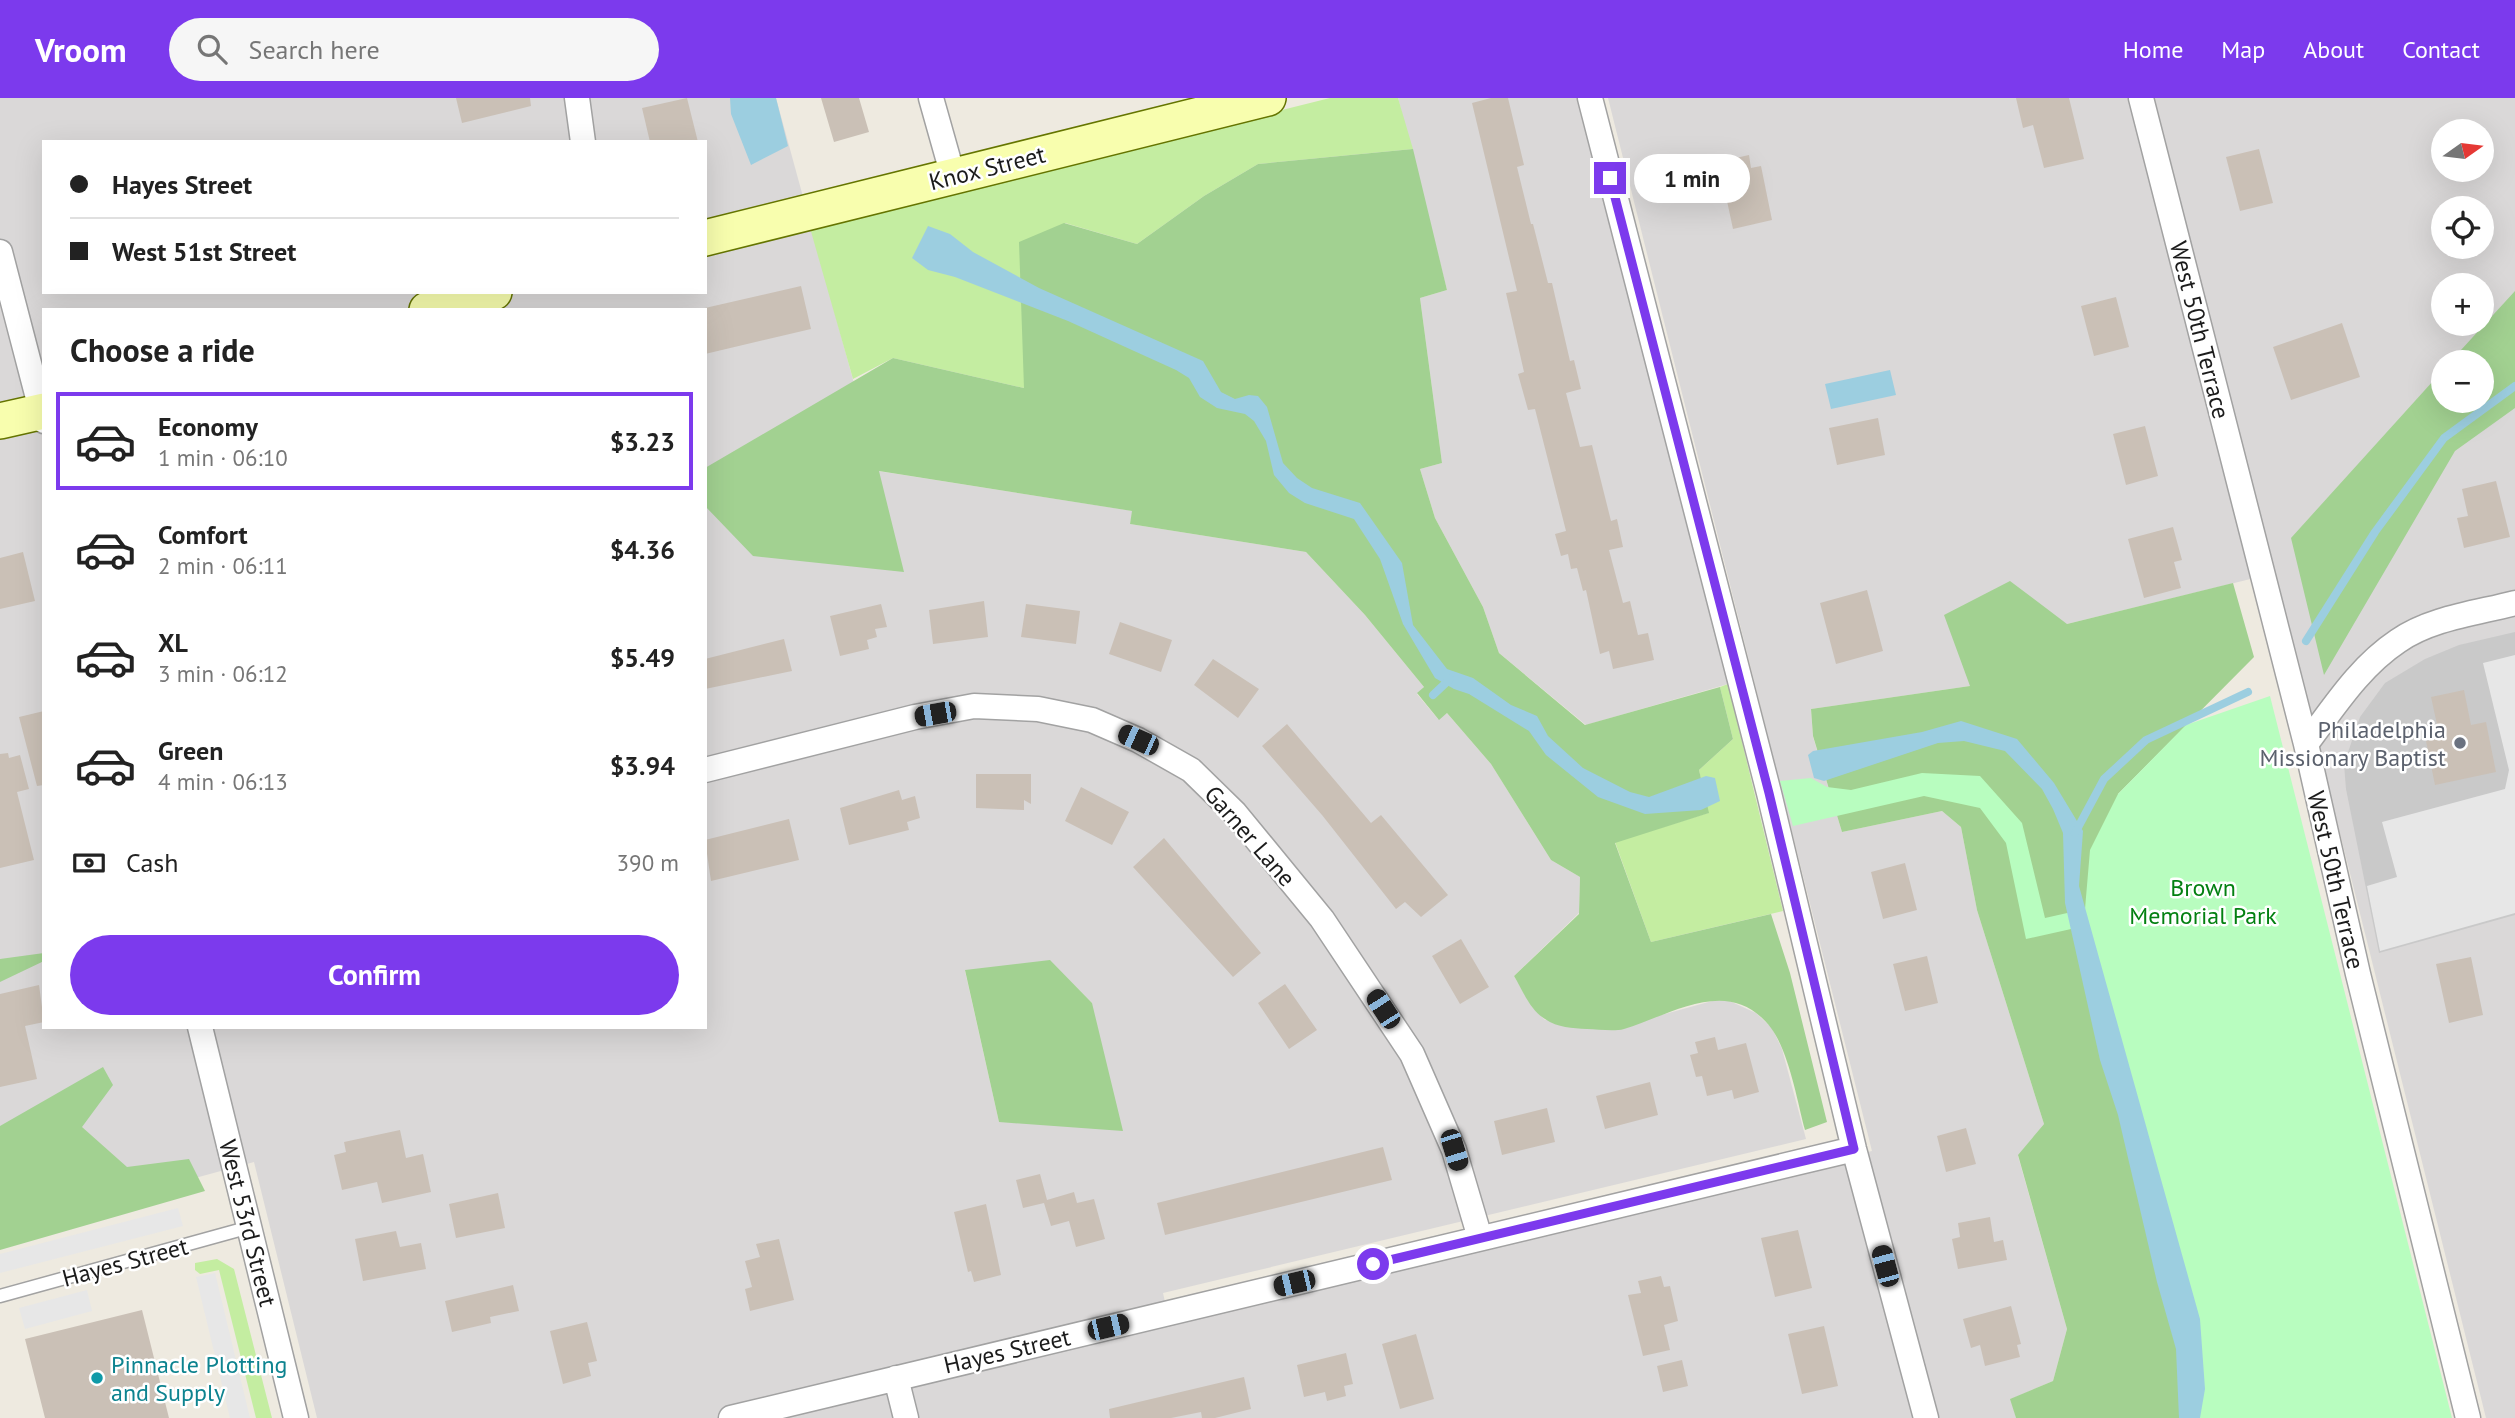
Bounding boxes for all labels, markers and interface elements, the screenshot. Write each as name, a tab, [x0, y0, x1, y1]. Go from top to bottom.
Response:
search box	[169, 18, 659, 81]
text: Vroom	[35, 28, 127, 71]
icon: search	[193, 30, 231, 68]
text: Search here	[249, 33, 380, 66]
text: Home	[2123, 34, 2183, 65]
text: Map	[2221, 34, 2265, 65]
text: About	[2303, 34, 2364, 65]
text: Contact	[2402, 34, 2480, 65]
north arrow	[2431, 119, 2494, 182]
map controls	[2431, 119, 2494, 413]
street label: Knox Street	[926, 139, 1048, 197]
callout: 1 min	[1634, 154, 1750, 202]
route end	[1594, 162, 1626, 194]
text: 1 min	[1664, 164, 1720, 193]
text: Hayes Street	[112, 168, 252, 201]
button: locate	[2431, 196, 2494, 259]
text: West 51st Street	[112, 235, 296, 268]
street label: West 50th Terrace	[2163, 238, 2237, 422]
button: +	[2431, 273, 2494, 336]
text: Choose a ride	[70, 329, 255, 371]
button: −	[2431, 350, 2494, 413]
icon: car	[74, 410, 137, 473]
text: Economy	[158, 410, 258, 443]
text: $3.23	[610, 425, 675, 458]
text: 1 min · 06:10	[158, 443, 288, 472]
icon: car	[74, 518, 137, 581]
text: Comfort	[158, 518, 248, 551]
text: $4.36	[610, 533, 675, 566]
text: 2 min · 06:11	[158, 551, 288, 580]
icon: car	[74, 626, 137, 689]
text: XL	[158, 626, 188, 659]
text: $5.49	[610, 641, 675, 674]
text: 3 min · 06:12	[158, 659, 288, 688]
car	[913, 700, 958, 728]
place label: Philadelphia Missionary Baptist	[2259, 714, 2446, 773]
car	[1115, 722, 1162, 758]
icon: car	[74, 734, 137, 797]
text: Green	[158, 734, 223, 767]
marker: Philadelphia Missionary Baptist	[2452, 735, 2468, 751]
text: $3.94	[610, 749, 675, 782]
text: 4 min · 06:13	[158, 767, 288, 796]
street label: Garner Lane	[1198, 779, 1302, 893]
street label: West 50th Terrace	[2300, 788, 2372, 972]
icon: cash	[70, 844, 108, 882]
text: Cash	[126, 846, 178, 879]
text: 390 m	[617, 848, 679, 877]
park label: Brown Memorial Park	[2129, 872, 2277, 931]
button: Confirm	[70, 935, 679, 1015]
car	[1363, 986, 1404, 1032]
car	[1438, 1127, 1471, 1173]
street label: West 53rd Street	[212, 1136, 284, 1310]
street label: Hayes Street	[59, 1230, 191, 1294]
car	[1870, 1243, 1901, 1289]
route start	[1357, 1248, 1389, 1280]
car	[1272, 1268, 1317, 1298]
car	[1086, 1312, 1131, 1342]
street label: Hayes Street	[941, 1321, 1073, 1381]
place label: Pinnacle Plotting and Supply	[111, 1349, 287, 1408]
marker: Pinnacle Plotting and Supply	[89, 1370, 105, 1386]

